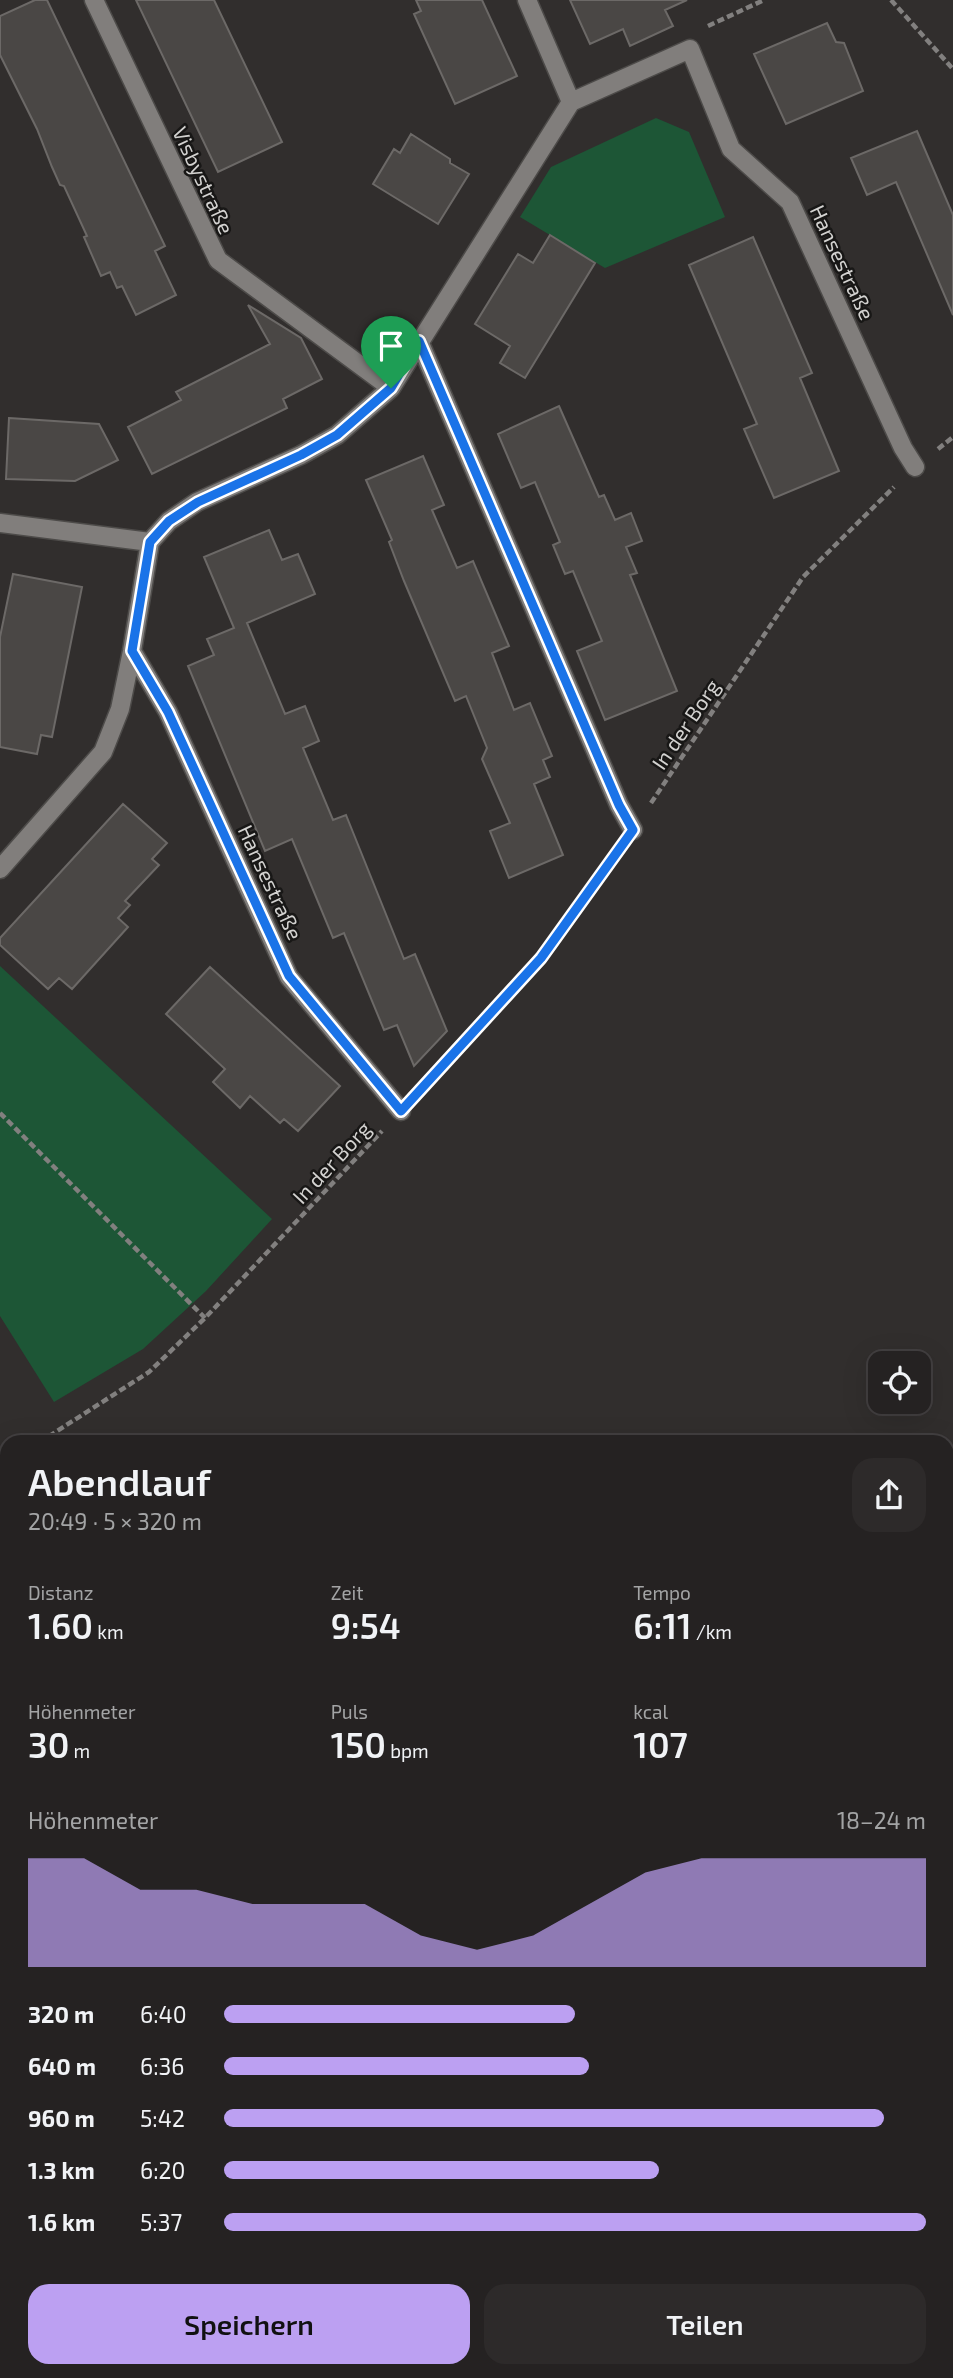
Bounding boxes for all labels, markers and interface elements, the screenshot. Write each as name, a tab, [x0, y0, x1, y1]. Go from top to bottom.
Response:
street label: Visbystraße	[168, 122, 240, 238]
street label: Hansestraße	[806, 201, 880, 323]
pin	[361, 316, 421, 388]
icon: arrive	[372, 327, 410, 365]
street label: In der Borg	[646, 674, 724, 774]
street label: Hansestraße	[234, 821, 308, 943]
street label: In der Borg	[287, 1115, 376, 1208]
map controls	[868, 1351, 931, 1414]
button: locate	[868, 1351, 931, 1414]
text: Abendlauf	[28, 1458, 211, 1504]
button: share	[852, 1458, 926, 1532]
text: 20:49 · 5 × 320 m	[28, 1507, 202, 1535]
text: Distanz	[28, 1581, 93, 1604]
text: Zeit	[331, 1581, 364, 1604]
text: Tempo	[633, 1581, 691, 1604]
text: 1.60	[28, 1604, 93, 1646]
text: 9:54	[331, 1604, 401, 1646]
text: 6:11	[633, 1604, 692, 1646]
text: km	[93, 1620, 124, 1643]
text: /km	[692, 1620, 732, 1643]
text: Höhenmeter	[28, 1700, 136, 1723]
text: Puls	[331, 1700, 368, 1723]
text: kcal	[633, 1700, 668, 1723]
text: 30	[28, 1723, 69, 1765]
text: 150	[331, 1723, 386, 1765]
text: 107	[633, 1723, 688, 1765]
text: m	[69, 1739, 90, 1762]
text: bpm	[386, 1739, 429, 1762]
text: Höhenmeter	[28, 1806, 158, 1834]
text: 18–24 m	[837, 1806, 926, 1834]
text: 320 m	[28, 2000, 94, 2028]
text: 6:40	[140, 2000, 187, 2028]
text: 640 m	[28, 2052, 96, 2080]
text: 6:36	[140, 2052, 185, 2080]
text: 960 m	[28, 2104, 95, 2132]
text: 5:42	[140, 2104, 185, 2132]
text: 1.3 km	[28, 2156, 95, 2184]
text: 6:20	[140, 2156, 185, 2184]
text: 1.6 km	[28, 2208, 95, 2236]
text: 5:37	[140, 2208, 182, 2236]
button: Speichern	[28, 2284, 470, 2364]
button: Teilen	[484, 2284, 926, 2364]

